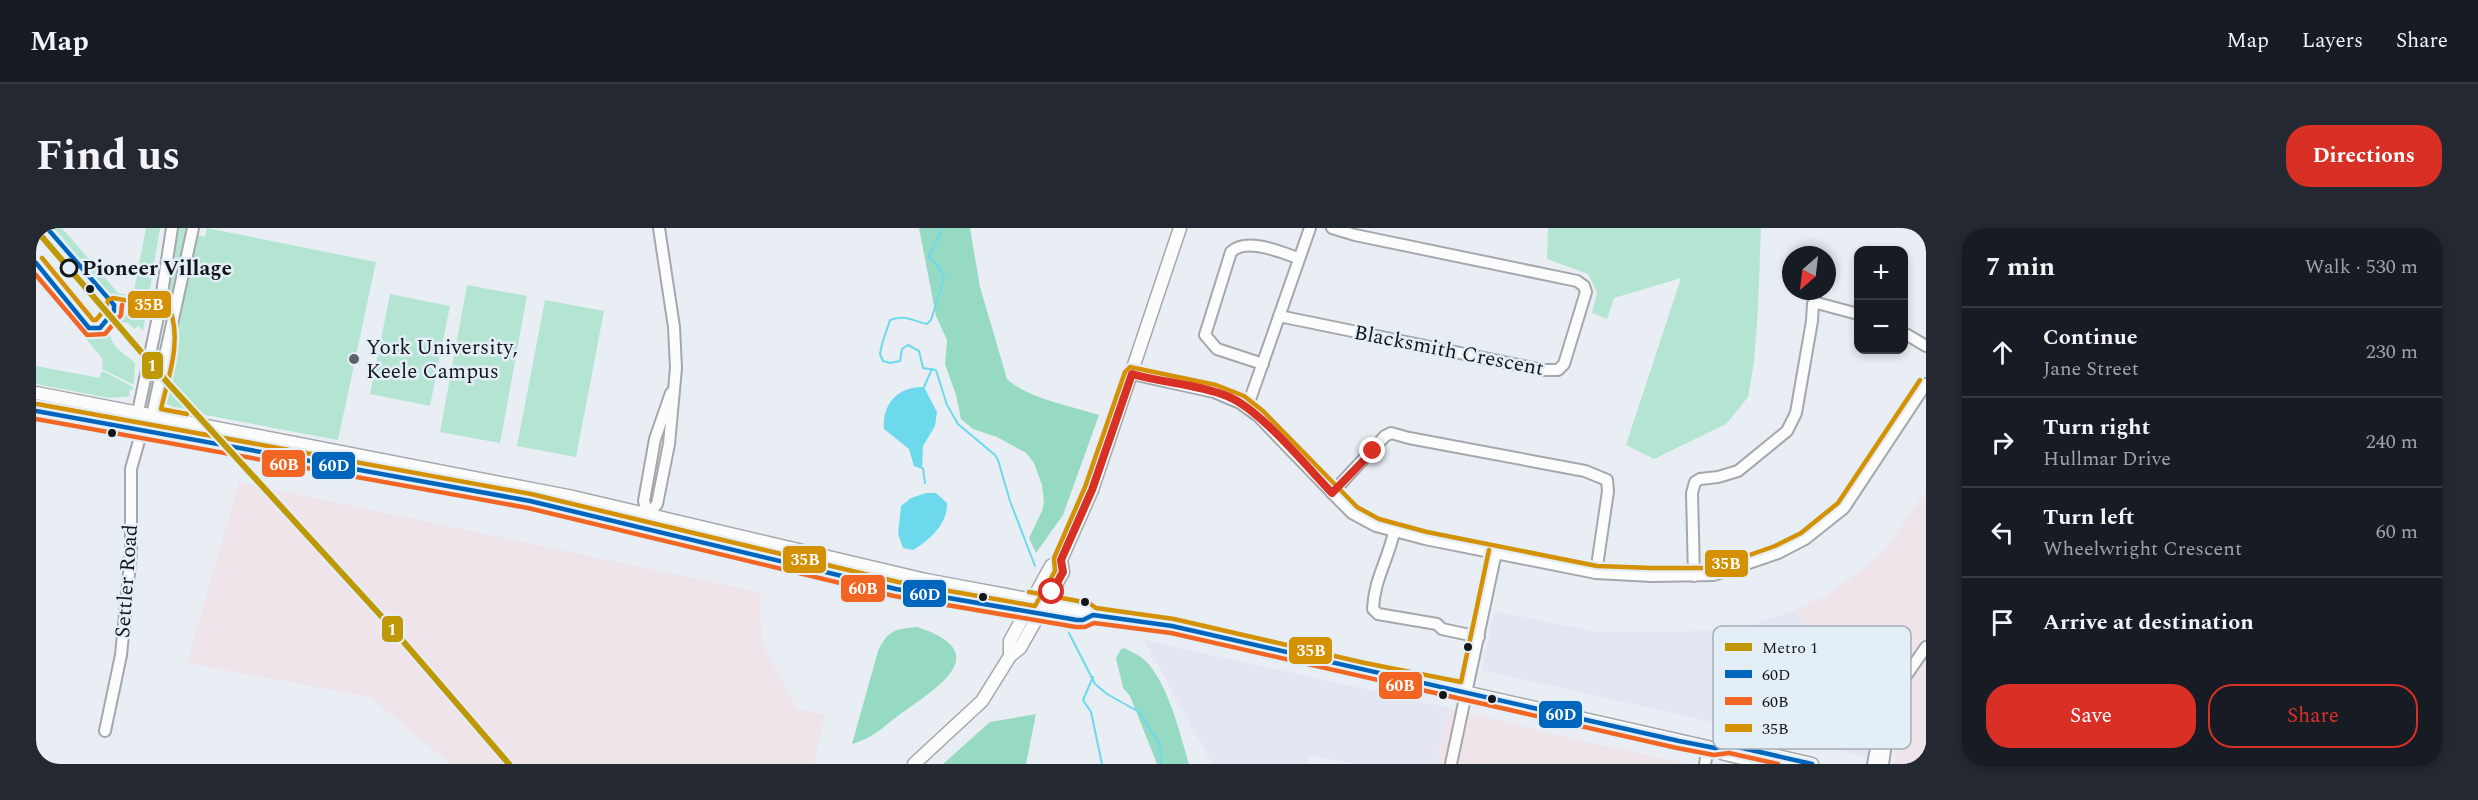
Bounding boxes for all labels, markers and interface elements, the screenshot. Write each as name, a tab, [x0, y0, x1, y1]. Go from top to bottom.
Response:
text: Map	[30, 20, 89, 63]
text: Map	[2227, 25, 2269, 57]
text: Layers	[2302, 25, 2363, 57]
text: Share	[2396, 25, 2448, 57]
text: Find us	[36, 125, 180, 188]
button: Directions	[2286, 125, 2442, 187]
north arrow	[1782, 246, 1836, 300]
map controls	[1854, 246, 1908, 354]
button: +	[1854, 246, 1908, 300]
text: 7 min	[1986, 247, 2055, 287]
text: Walk · 530 m	[2305, 252, 2418, 282]
place label: Pioneer Village	[82, 253, 232, 285]
marker: Pioneer Village	[60, 259, 78, 277]
unlabelled marker	[84, 283, 96, 295]
line badge: 35B	[127, 290, 172, 319]
text: 35B	[134, 293, 164, 317]
button: −	[1854, 300, 1908, 354]
street label: Blacksmith Crescent	[1351, 317, 1546, 385]
text: Continue	[2043, 321, 2138, 354]
place label: York University, Keele Campus	[366, 332, 518, 388]
icon: ahead	[1986, 336, 2019, 369]
text: 230 m	[2366, 337, 2418, 367]
line badge: 1	[141, 351, 164, 380]
marker: York University, Keele Campus	[347, 352, 361, 366]
text: 1	[148, 354, 156, 378]
text: Jane Street	[2043, 354, 2139, 384]
text: Turn right	[2043, 411, 2150, 444]
icon: right	[1986, 426, 2019, 459]
unlabelled marker	[106, 427, 118, 439]
text: 240 m	[2366, 427, 2418, 457]
route end	[1359, 437, 1385, 463]
text: Hullmar Drive	[2043, 444, 2171, 474]
line badge: 60B	[261, 449, 306, 478]
line badge: 60D	[311, 451, 356, 480]
text: 60B	[269, 453, 299, 477]
text: 60D	[319, 454, 350, 478]
text: Turn left	[2043, 501, 2135, 534]
icon: left	[1986, 516, 2019, 549]
text: 60 m	[2376, 517, 2418, 547]
street label: Settler Road	[107, 523, 147, 639]
text: Wheelwright Crescent	[2043, 534, 2242, 564]
line badge: 35B	[782, 545, 827, 574]
text: 35B	[790, 548, 820, 572]
line badge: 35B	[1704, 549, 1749, 578]
text: 35B	[1711, 552, 1741, 576]
line badge: 60B	[840, 574, 886, 603]
text: 60B	[848, 577, 878, 601]
route start	[1038, 578, 1064, 604]
line badge: 60D	[902, 579, 947, 608]
text: 60D	[910, 583, 941, 607]
unlabelled marker	[977, 591, 989, 603]
unlabelled marker	[1079, 596, 1091, 608]
icon: arrive	[1986, 606, 2019, 639]
text: Arrive at destination	[2043, 606, 2254, 639]
line badge: 1	[381, 615, 404, 643]
text: 1	[388, 618, 396, 642]
legend	[1713, 626, 1911, 749]
line badge: 35B	[1288, 636, 1333, 665]
text: Metro 1	[1762, 636, 1818, 660]
text: 35B	[1296, 639, 1326, 663]
unlabelled marker	[1462, 641, 1474, 653]
text: 60D	[1762, 663, 1790, 687]
line badge: 60B	[1378, 671, 1423, 700]
text: 60B	[1385, 674, 1415, 698]
button: Save	[1986, 684, 2196, 748]
button: Share	[2208, 684, 2418, 748]
unlabelled marker	[1437, 689, 1449, 701]
text: 60B	[1762, 690, 1789, 714]
unlabelled marker	[1486, 693, 1498, 705]
line badge: 60D	[1538, 700, 1583, 729]
text: 60D	[1546, 703, 1577, 727]
text: 35B	[1762, 717, 1789, 741]

